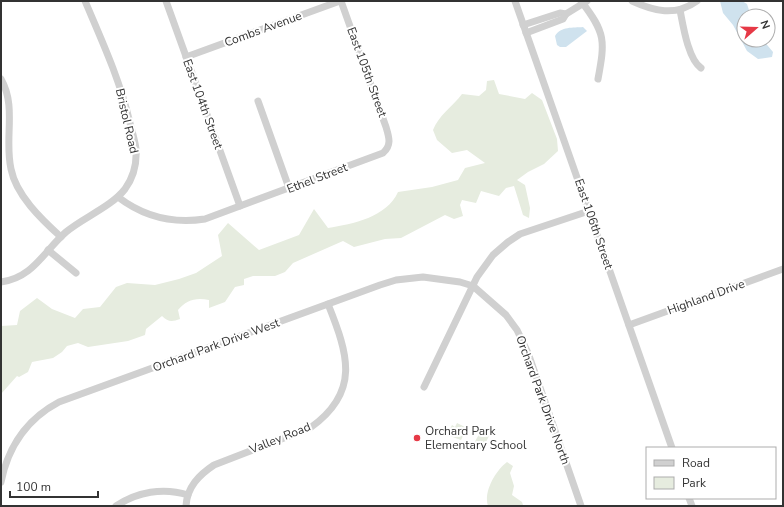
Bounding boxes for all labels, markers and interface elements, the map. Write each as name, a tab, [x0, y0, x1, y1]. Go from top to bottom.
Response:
street label: Combs Avenue	[222, 8, 304, 50]
north arrow	[736, 8, 776, 48]
text: N	[756, 18, 773, 31]
street label: East 105th Street	[343, 25, 391, 120]
street label: East 104th Street	[179, 57, 227, 152]
street label: Bristol Road	[112, 87, 142, 155]
street label: Ethel Street	[284, 159, 350, 197]
street label: East 106th Street	[571, 177, 617, 272]
street label: Highland Drive	[665, 276, 747, 318]
street label: Orchard Park Drive West	[150, 314, 282, 375]
street label: Orchard Park Drive North	[512, 333, 574, 467]
street label: Valley Road	[246, 419, 313, 458]
place label: Orchard Park Elementary School	[425, 423, 527, 453]
marker: Orchard Park Elementary School	[412, 433, 422, 443]
legend	[646, 447, 776, 499]
text: Road	[682, 455, 710, 471]
scale bar	[10, 473, 98, 499]
text: Park	[682, 475, 707, 491]
text: 100 m	[16, 479, 51, 495]

